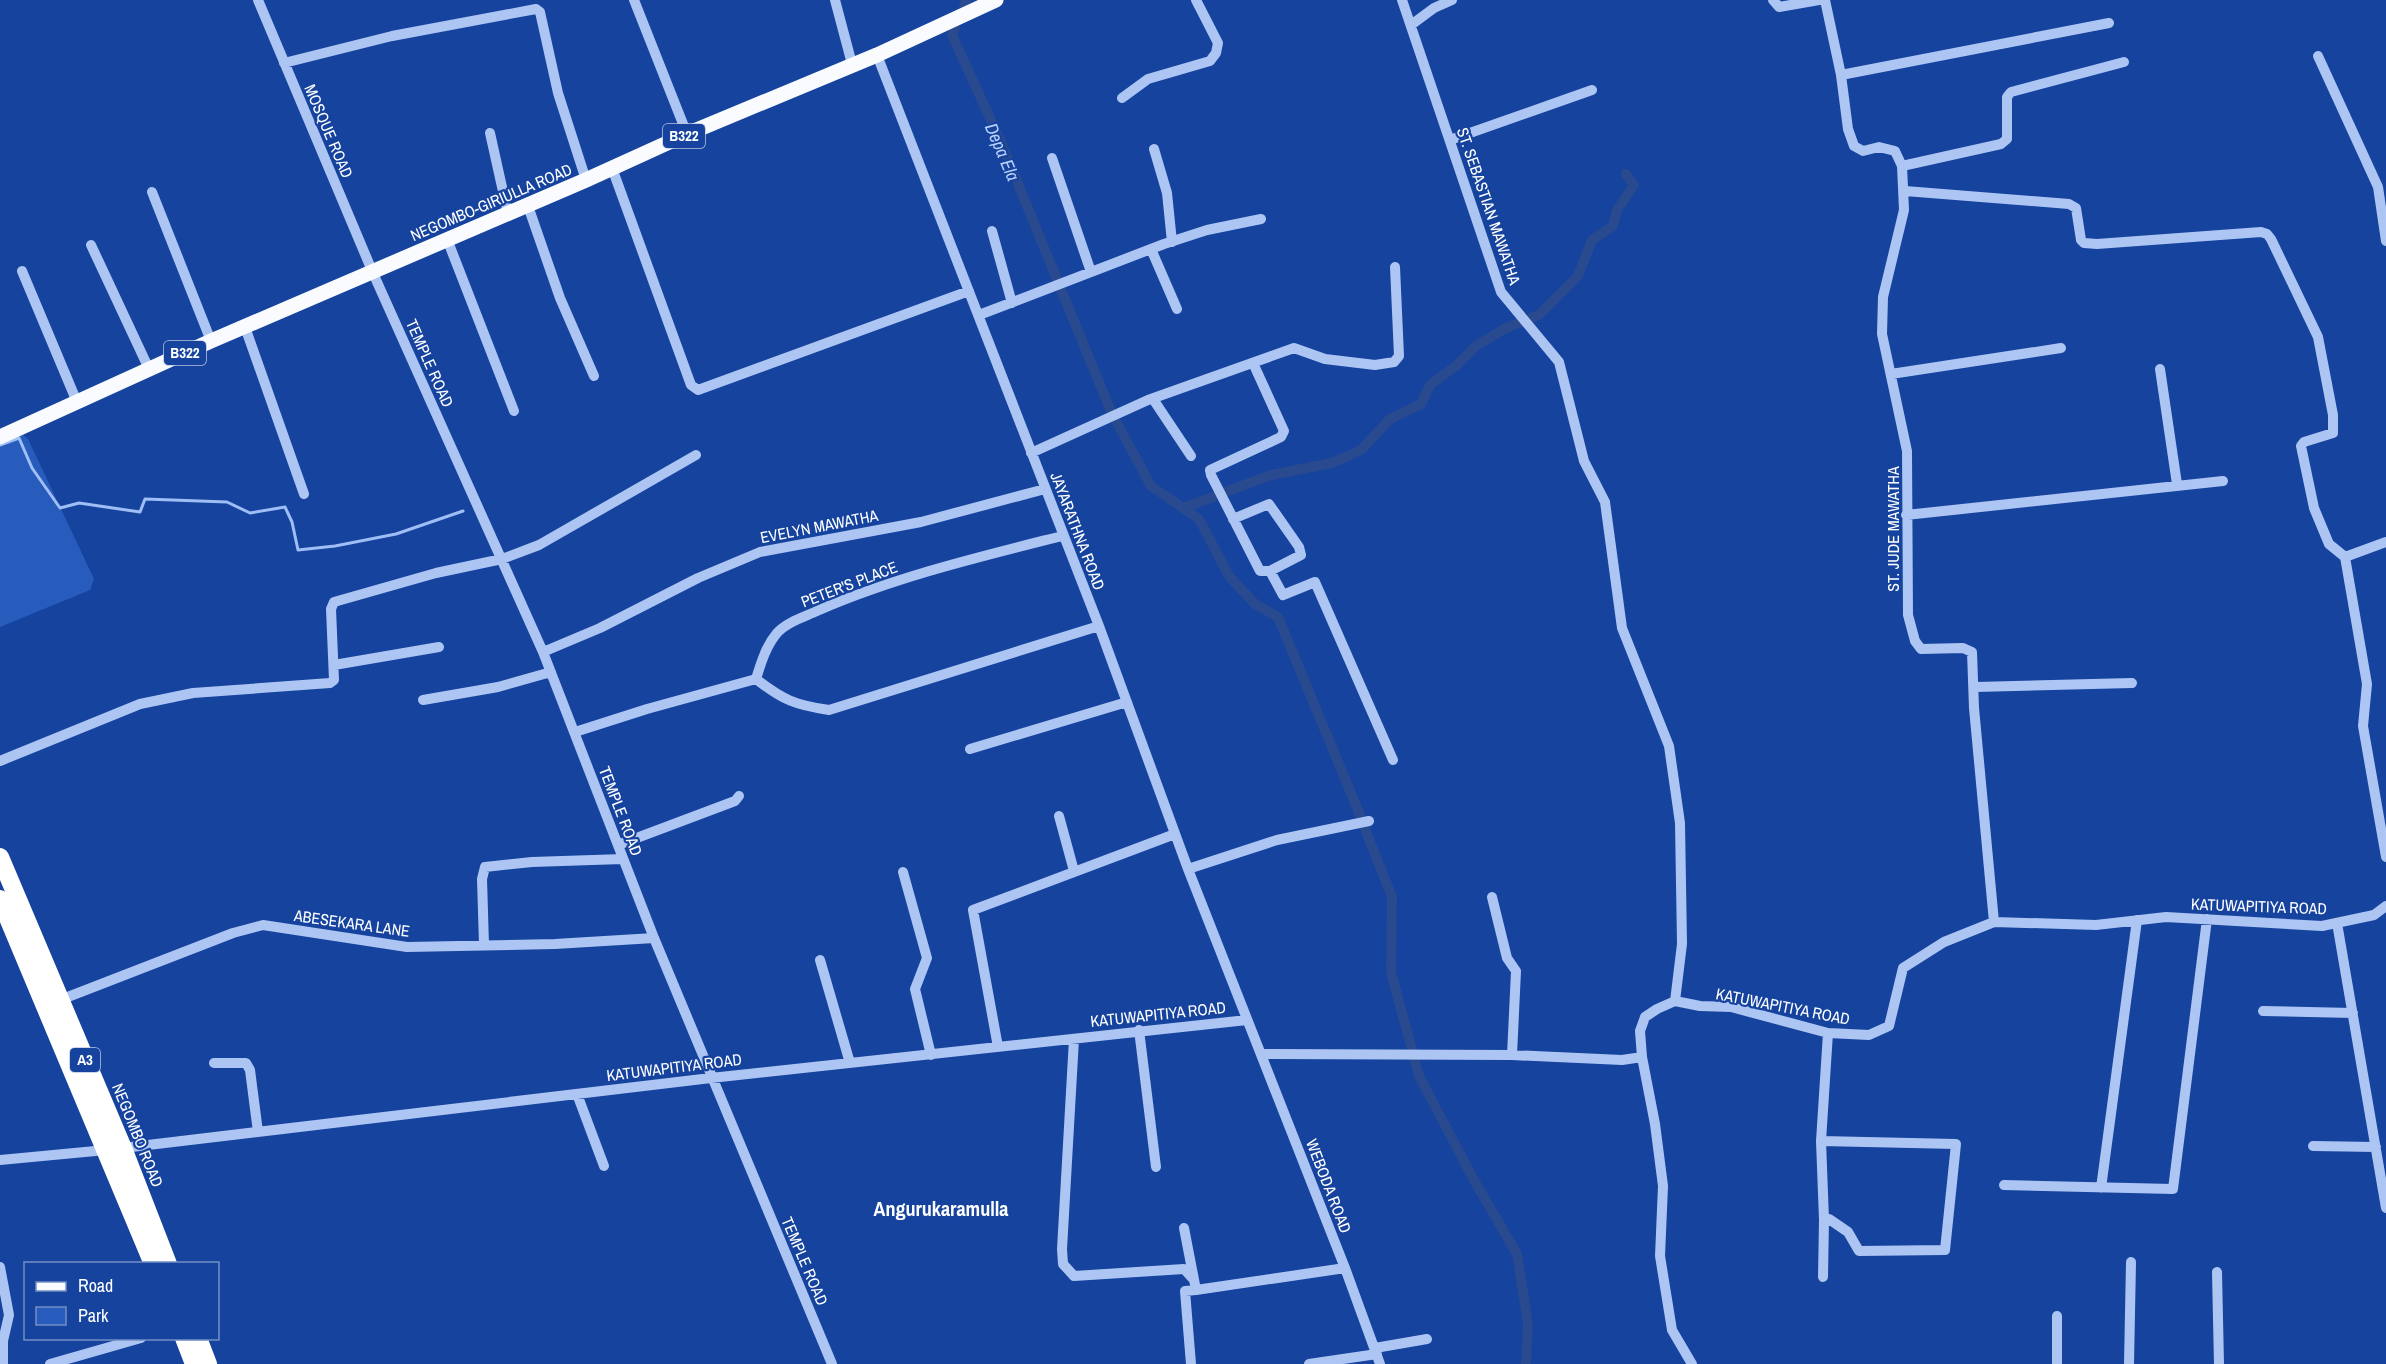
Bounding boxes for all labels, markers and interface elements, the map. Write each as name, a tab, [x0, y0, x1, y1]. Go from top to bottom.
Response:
street label: MOSQUE ROAD	[299, 81, 359, 181]
water label: Depa Ela	[979, 119, 1026, 185]
road number: B322	[663, 124, 705, 148]
street label: ST. SEBASTIAN MAWATHA	[1452, 124, 1526, 288]
street label: NEGOMBO-GIRIULLA ROAD	[407, 158, 575, 246]
street label: TEMPLE ROAD	[401, 316, 459, 410]
road number: B322	[164, 341, 206, 365]
street label: ST. JUDE MAWATHA	[1882, 466, 1904, 592]
street label: JAYARATHNA ROAD	[1045, 469, 1111, 593]
street label: EVELYN MAWATHA	[758, 504, 880, 548]
street label: PETER'S PLACE	[798, 556, 900, 612]
street label: TEMPLE ROAD	[594, 763, 648, 859]
street label: KATUWAPITIYA ROAD	[2191, 893, 2327, 919]
street label: ABESEKARA LANE	[292, 904, 411, 942]
street label: KATUWAPITIYA ROAD	[1714, 982, 1852, 1030]
street label: KATUWAPITIYA ROAD	[1089, 996, 1227, 1032]
road number: A3	[70, 1048, 100, 1072]
street label: KATUWAPITIYA ROAD	[605, 1048, 743, 1086]
street label: NEGOMBO ROAD	[107, 1080, 169, 1190]
street label: WEBODA ROAD	[1301, 1136, 1357, 1236]
district label: Angurukaramulla	[874, 1195, 1008, 1222]
street label: TEMPLE ROAD	[776, 1213, 834, 1309]
legend	[24, 1262, 219, 1340]
text: Road	[78, 1273, 113, 1298]
text: Park	[78, 1303, 109, 1328]

